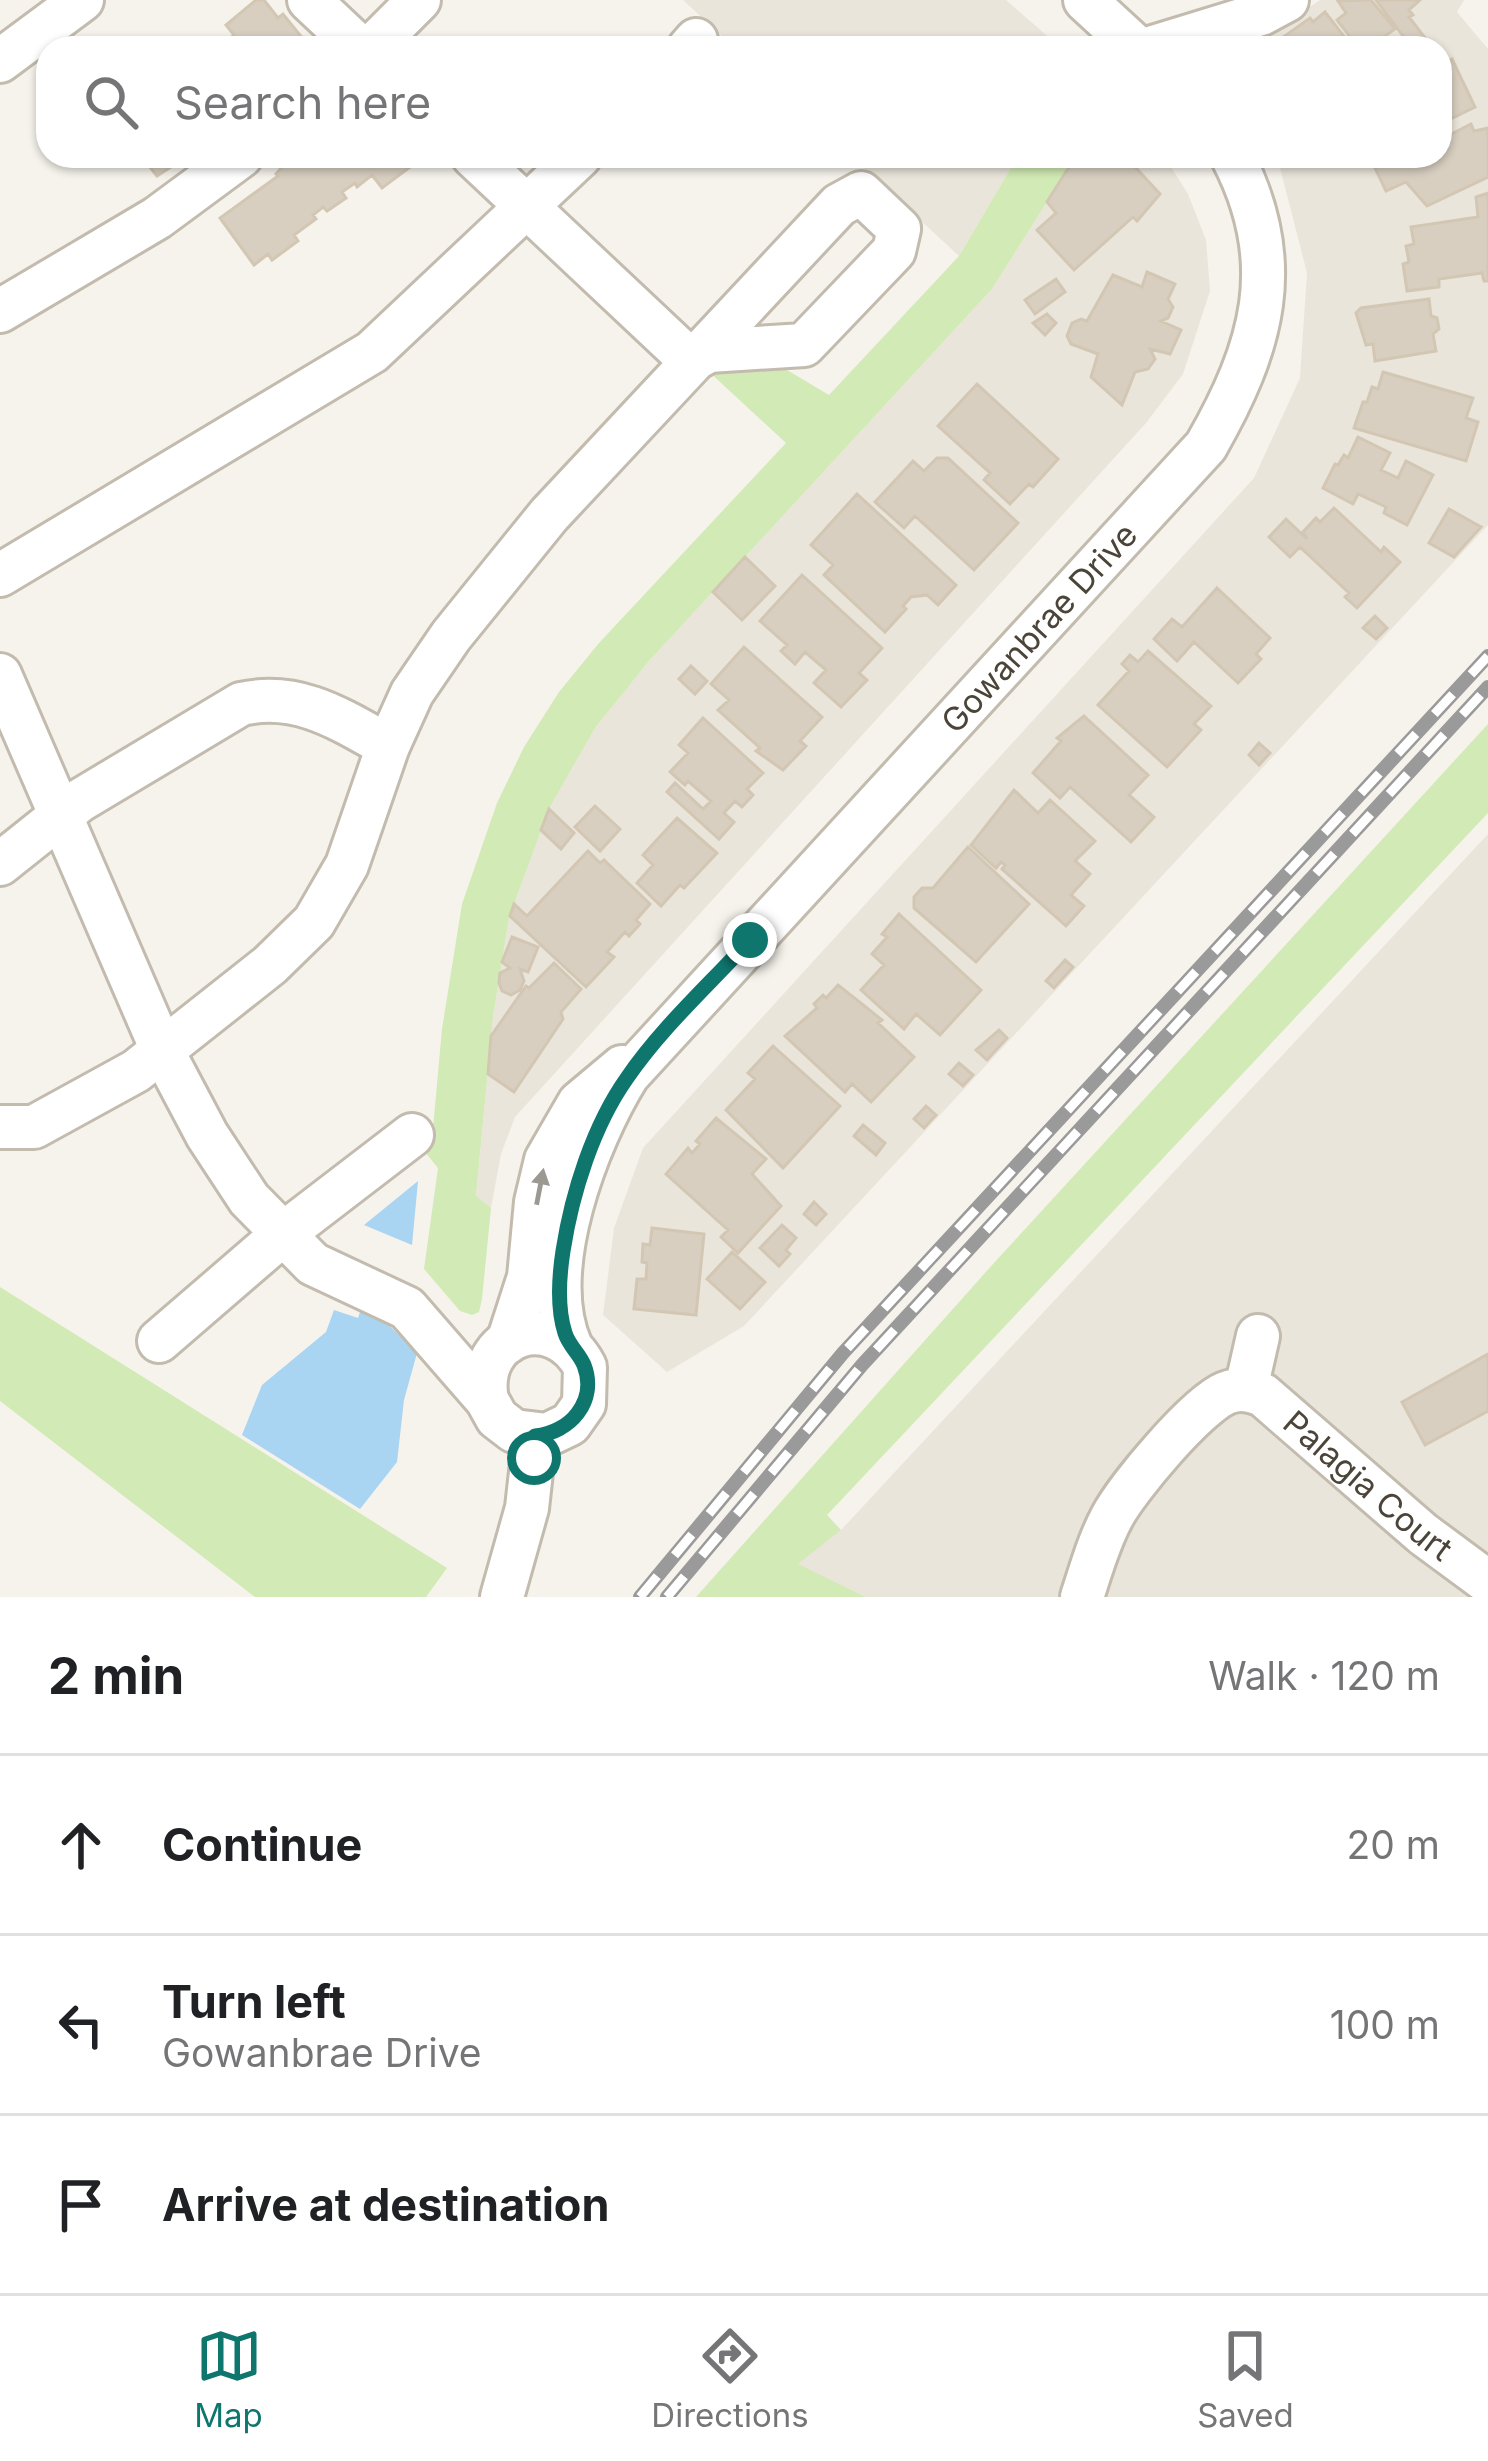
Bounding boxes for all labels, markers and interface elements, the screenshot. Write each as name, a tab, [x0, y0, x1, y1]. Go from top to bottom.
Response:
search box	[36, 36, 1452, 168]
icon: search	[78, 69, 144, 135]
text: Search here	[174, 75, 431, 130]
street label: Gowanbrae Drive	[933, 515, 1145, 741]
route end	[723, 913, 777, 967]
one-way arrow	[531, 1168, 550, 1206]
street label: Palagia Court	[1276, 1402, 1460, 1569]
route start	[507, 1431, 561, 1485]
text: 2 min	[48, 1645, 184, 1706]
text: Walk · 120 m	[1208, 1652, 1440, 1699]
icon: ahead	[48, 1812, 114, 1878]
text: Continue	[162, 1817, 362, 1872]
text: 20 m	[1346, 1821, 1440, 1868]
text: Turn left	[162, 1974, 346, 2029]
icon: left	[48, 1992, 114, 2058]
text: 100 m	[1330, 2001, 1440, 2048]
text: Gowanbrae Drive	[162, 2029, 482, 2076]
icon: arrive	[48, 2172, 114, 2238]
text: Arrive at destination	[162, 2177, 609, 2232]
tab: Map	[194, 2323, 263, 2435]
tab: Directions	[651, 2323, 809, 2435]
tab: Saved	[1197, 2323, 1294, 2435]

